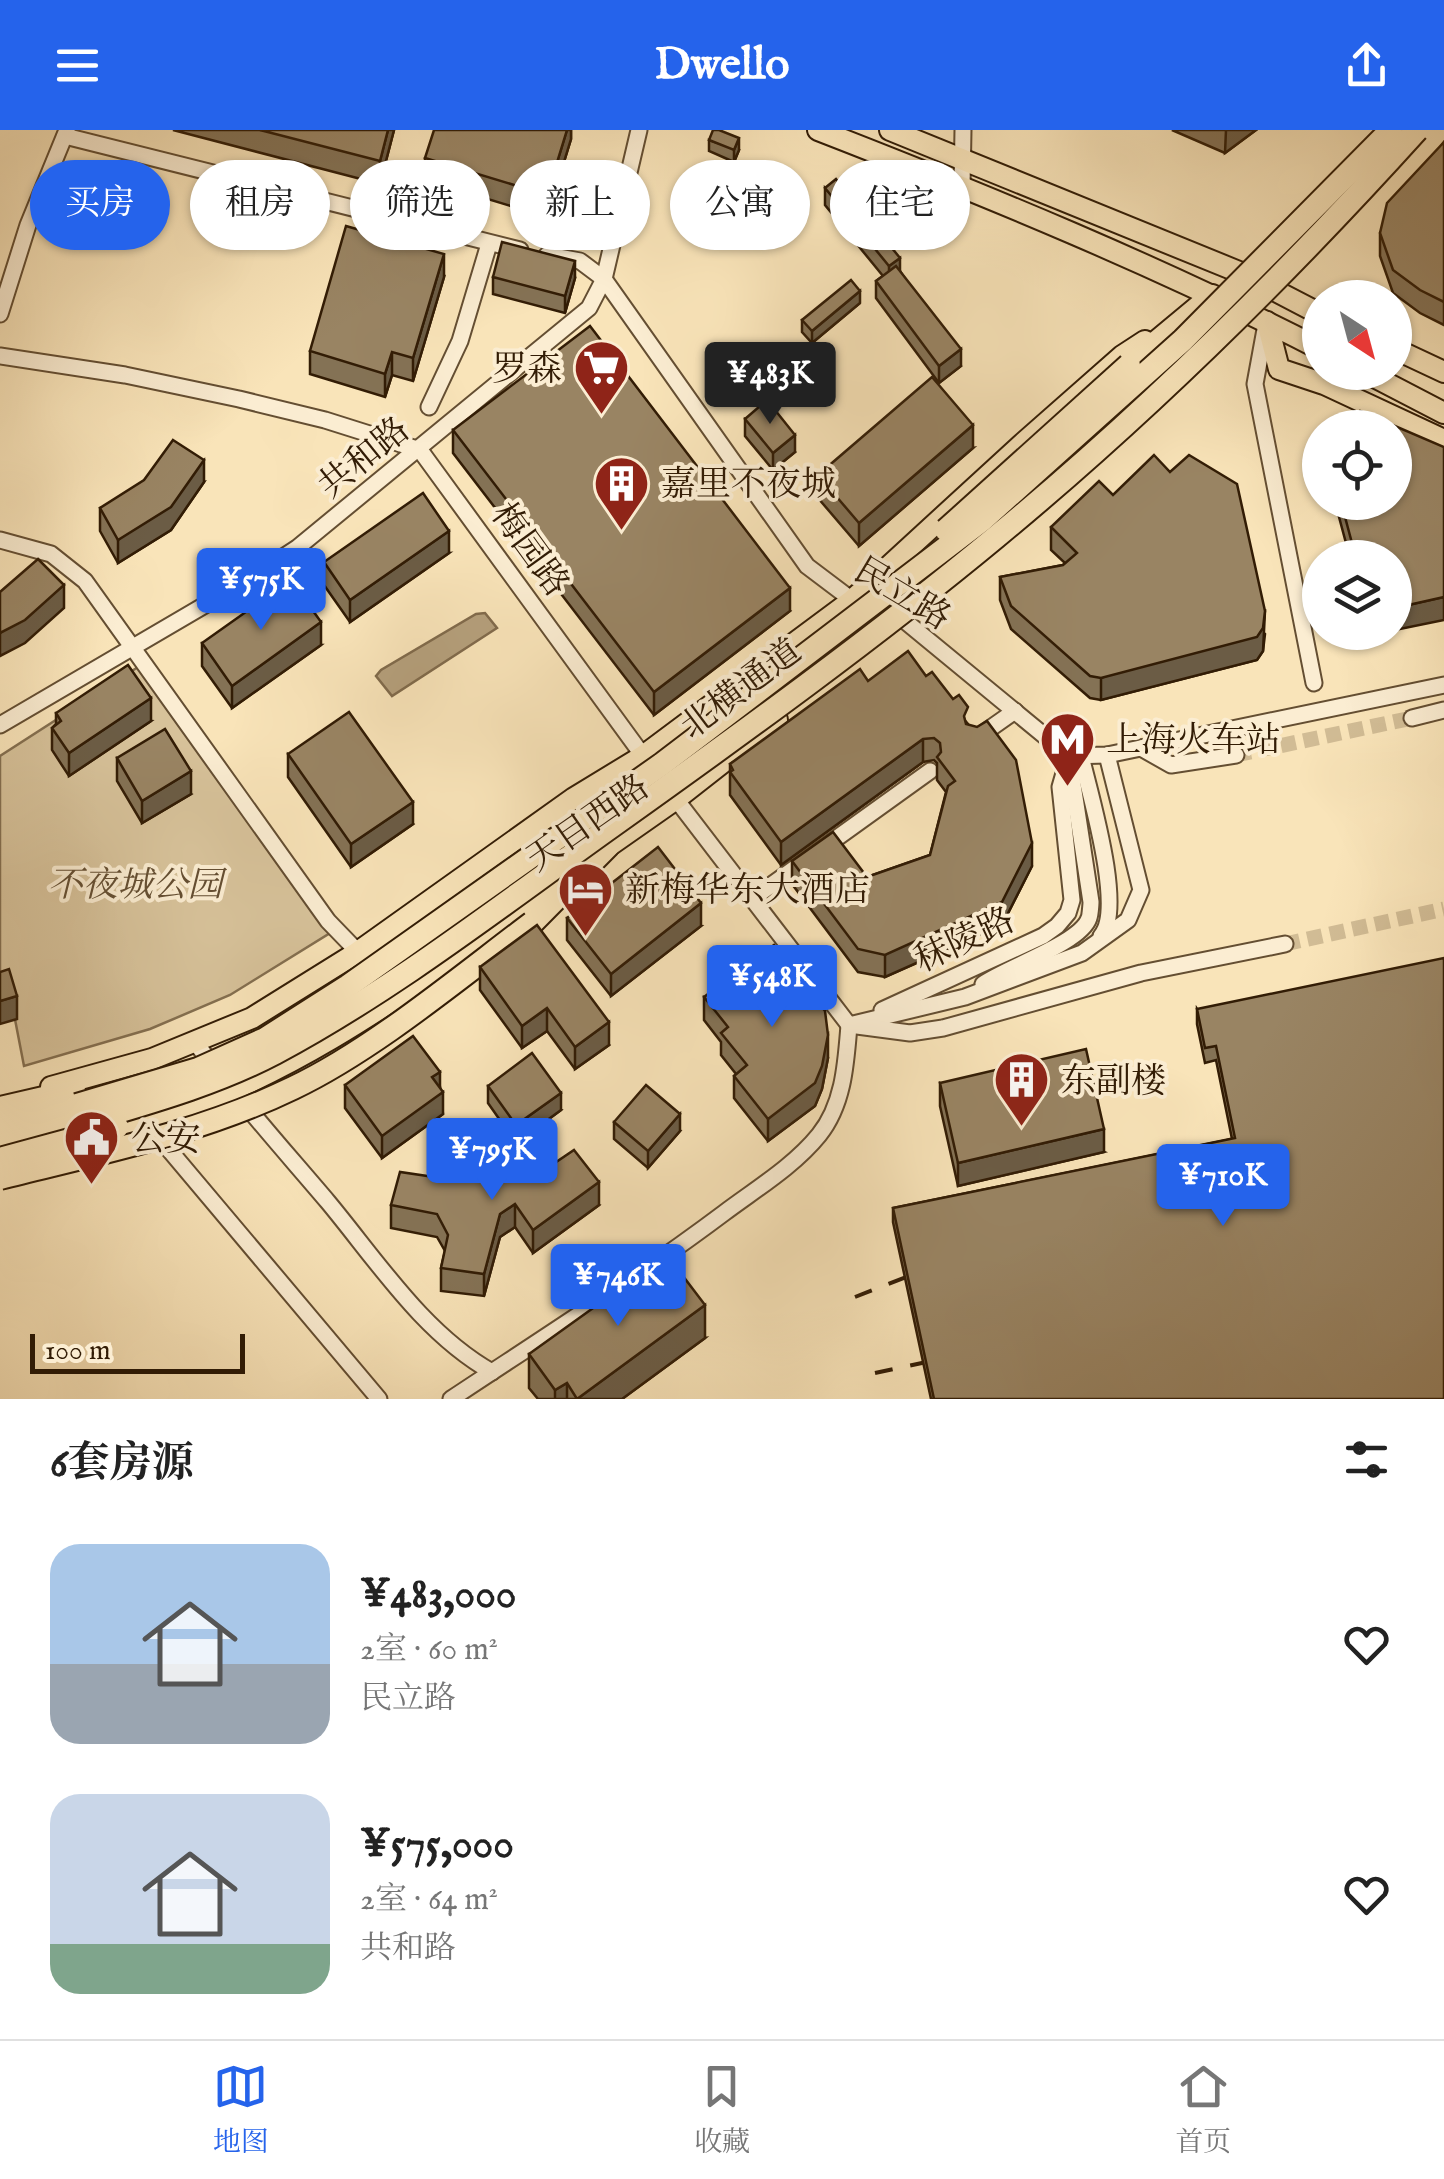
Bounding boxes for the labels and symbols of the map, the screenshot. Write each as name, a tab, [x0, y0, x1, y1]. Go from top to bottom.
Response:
north arrow	[1302, 280, 1412, 390]
supermarket icon: 罗森	[571, 338, 631, 417]
pin: ¥483K	[700, 342, 840, 427]
place label: 罗森	[492, 348, 562, 393]
street label: 共和路	[310, 408, 420, 509]
building icon: 嘉里不夜城	[592, 453, 652, 532]
place label: 嘉里不夜城	[661, 463, 836, 508]
street label: 梅园路	[480, 495, 578, 606]
pin: ¥575K	[191, 548, 331, 633]
street label: 民立路	[845, 549, 958, 641]
street label: 北横通道	[672, 630, 811, 750]
metro station icon: 上海火车站	[1037, 709, 1097, 788]
place label: 上海火车站	[1106, 719, 1281, 764]
street label: 天目西路	[518, 765, 659, 883]
hotel icon: 新梅华东大酒店	[556, 859, 616, 938]
park label: 不夜城公园	[47, 864, 227, 909]
place label: 新梅华东大酒店	[625, 869, 870, 914]
street label: 秣陵路	[908, 899, 1022, 984]
pin: ¥548K	[702, 945, 842, 1030]
building icon: 东副楼	[992, 1050, 1052, 1129]
place label: 东副楼	[1061, 1060, 1166, 1105]
public building icon: 公安	[62, 1108, 122, 1187]
place label: 公安	[131, 1118, 201, 1163]
pin: ¥795K	[422, 1118, 562, 1203]
pin: ¥710K	[1153, 1144, 1293, 1229]
pin: ¥746K	[548, 1244, 688, 1329]
scale bar	[30, 1329, 245, 1374]

